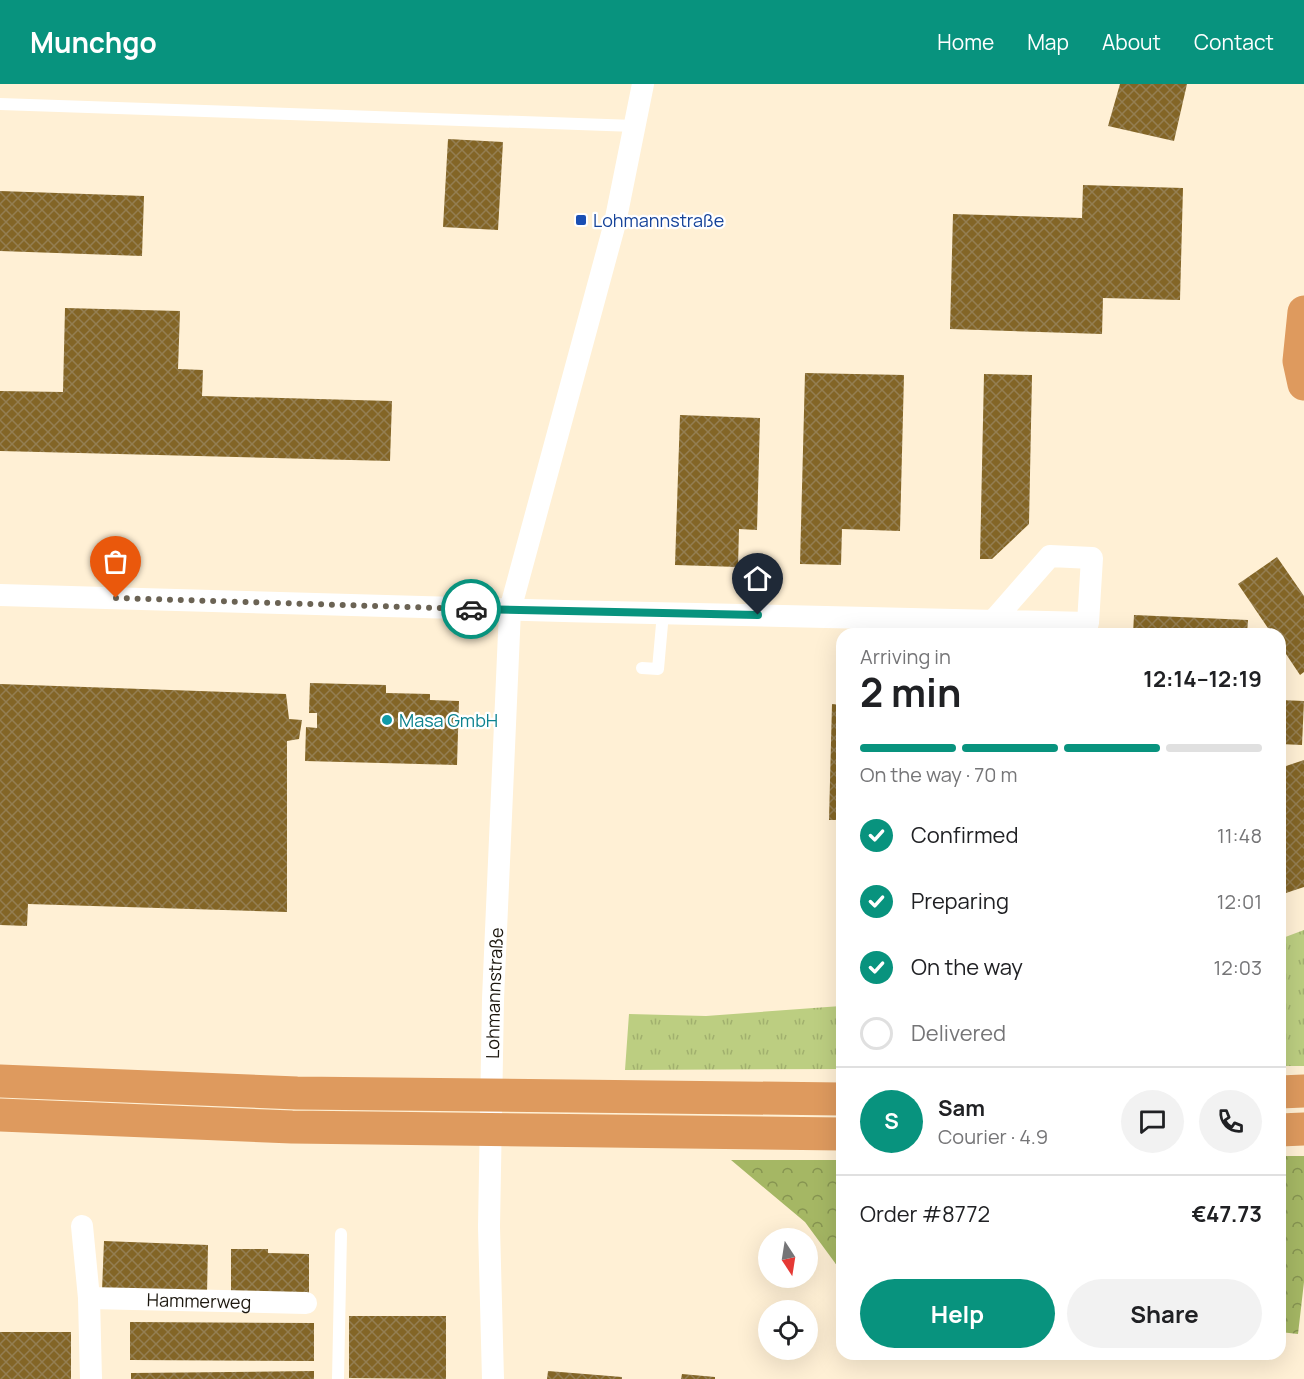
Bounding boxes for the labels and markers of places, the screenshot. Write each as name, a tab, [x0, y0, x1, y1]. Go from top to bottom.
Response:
place label: Lohmannstraße	[593, 208, 724, 232]
marker: Lohmannstraße	[574, 213, 588, 227]
pin	[90, 536, 141, 598]
pin	[732, 553, 783, 615]
place label: Masa GmbH	[399, 708, 498, 732]
marker: Masa GmbH	[380, 713, 394, 727]

